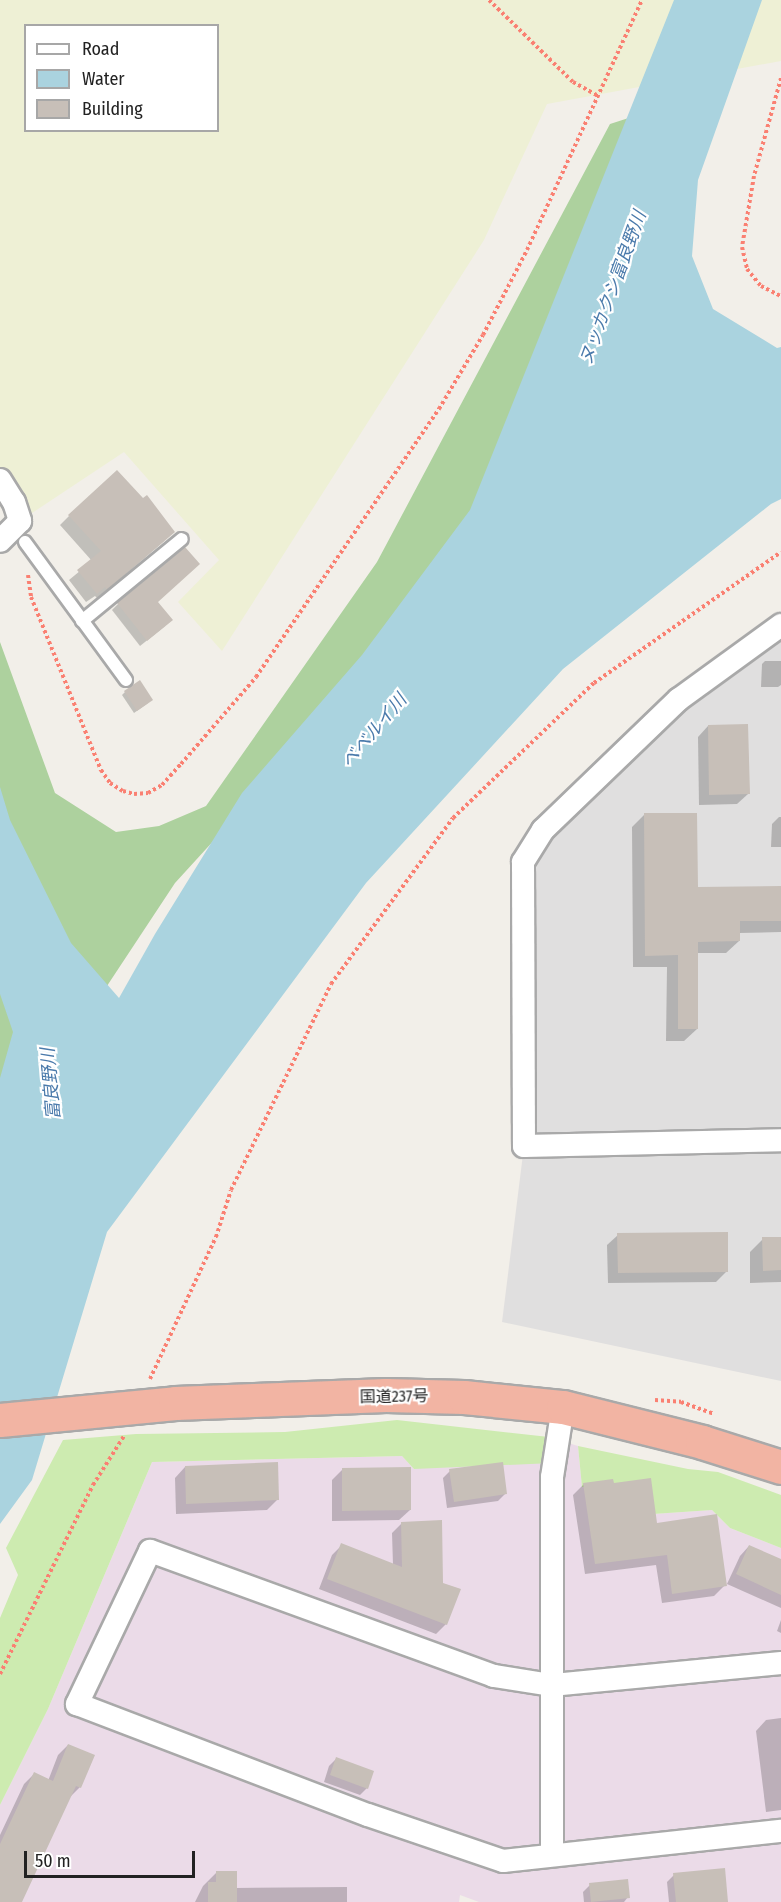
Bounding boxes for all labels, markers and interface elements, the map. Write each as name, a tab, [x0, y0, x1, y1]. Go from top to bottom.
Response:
legend	[24, 24, 219, 132]
text: Road	[82, 38, 119, 60]
text: Water	[82, 68, 125, 90]
text: Building	[82, 98, 143, 120]
water label: ヌッカクシ富良野川	[575, 208, 651, 368]
water label: ベベルイ川	[337, 690, 411, 772]
water label: 富良野川	[37, 1047, 65, 1121]
street label: 国道237号	[360, 1387, 428, 1407]
scale bar	[27, 1839, 198, 1877]
text: 50 m	[35, 1850, 71, 1872]

